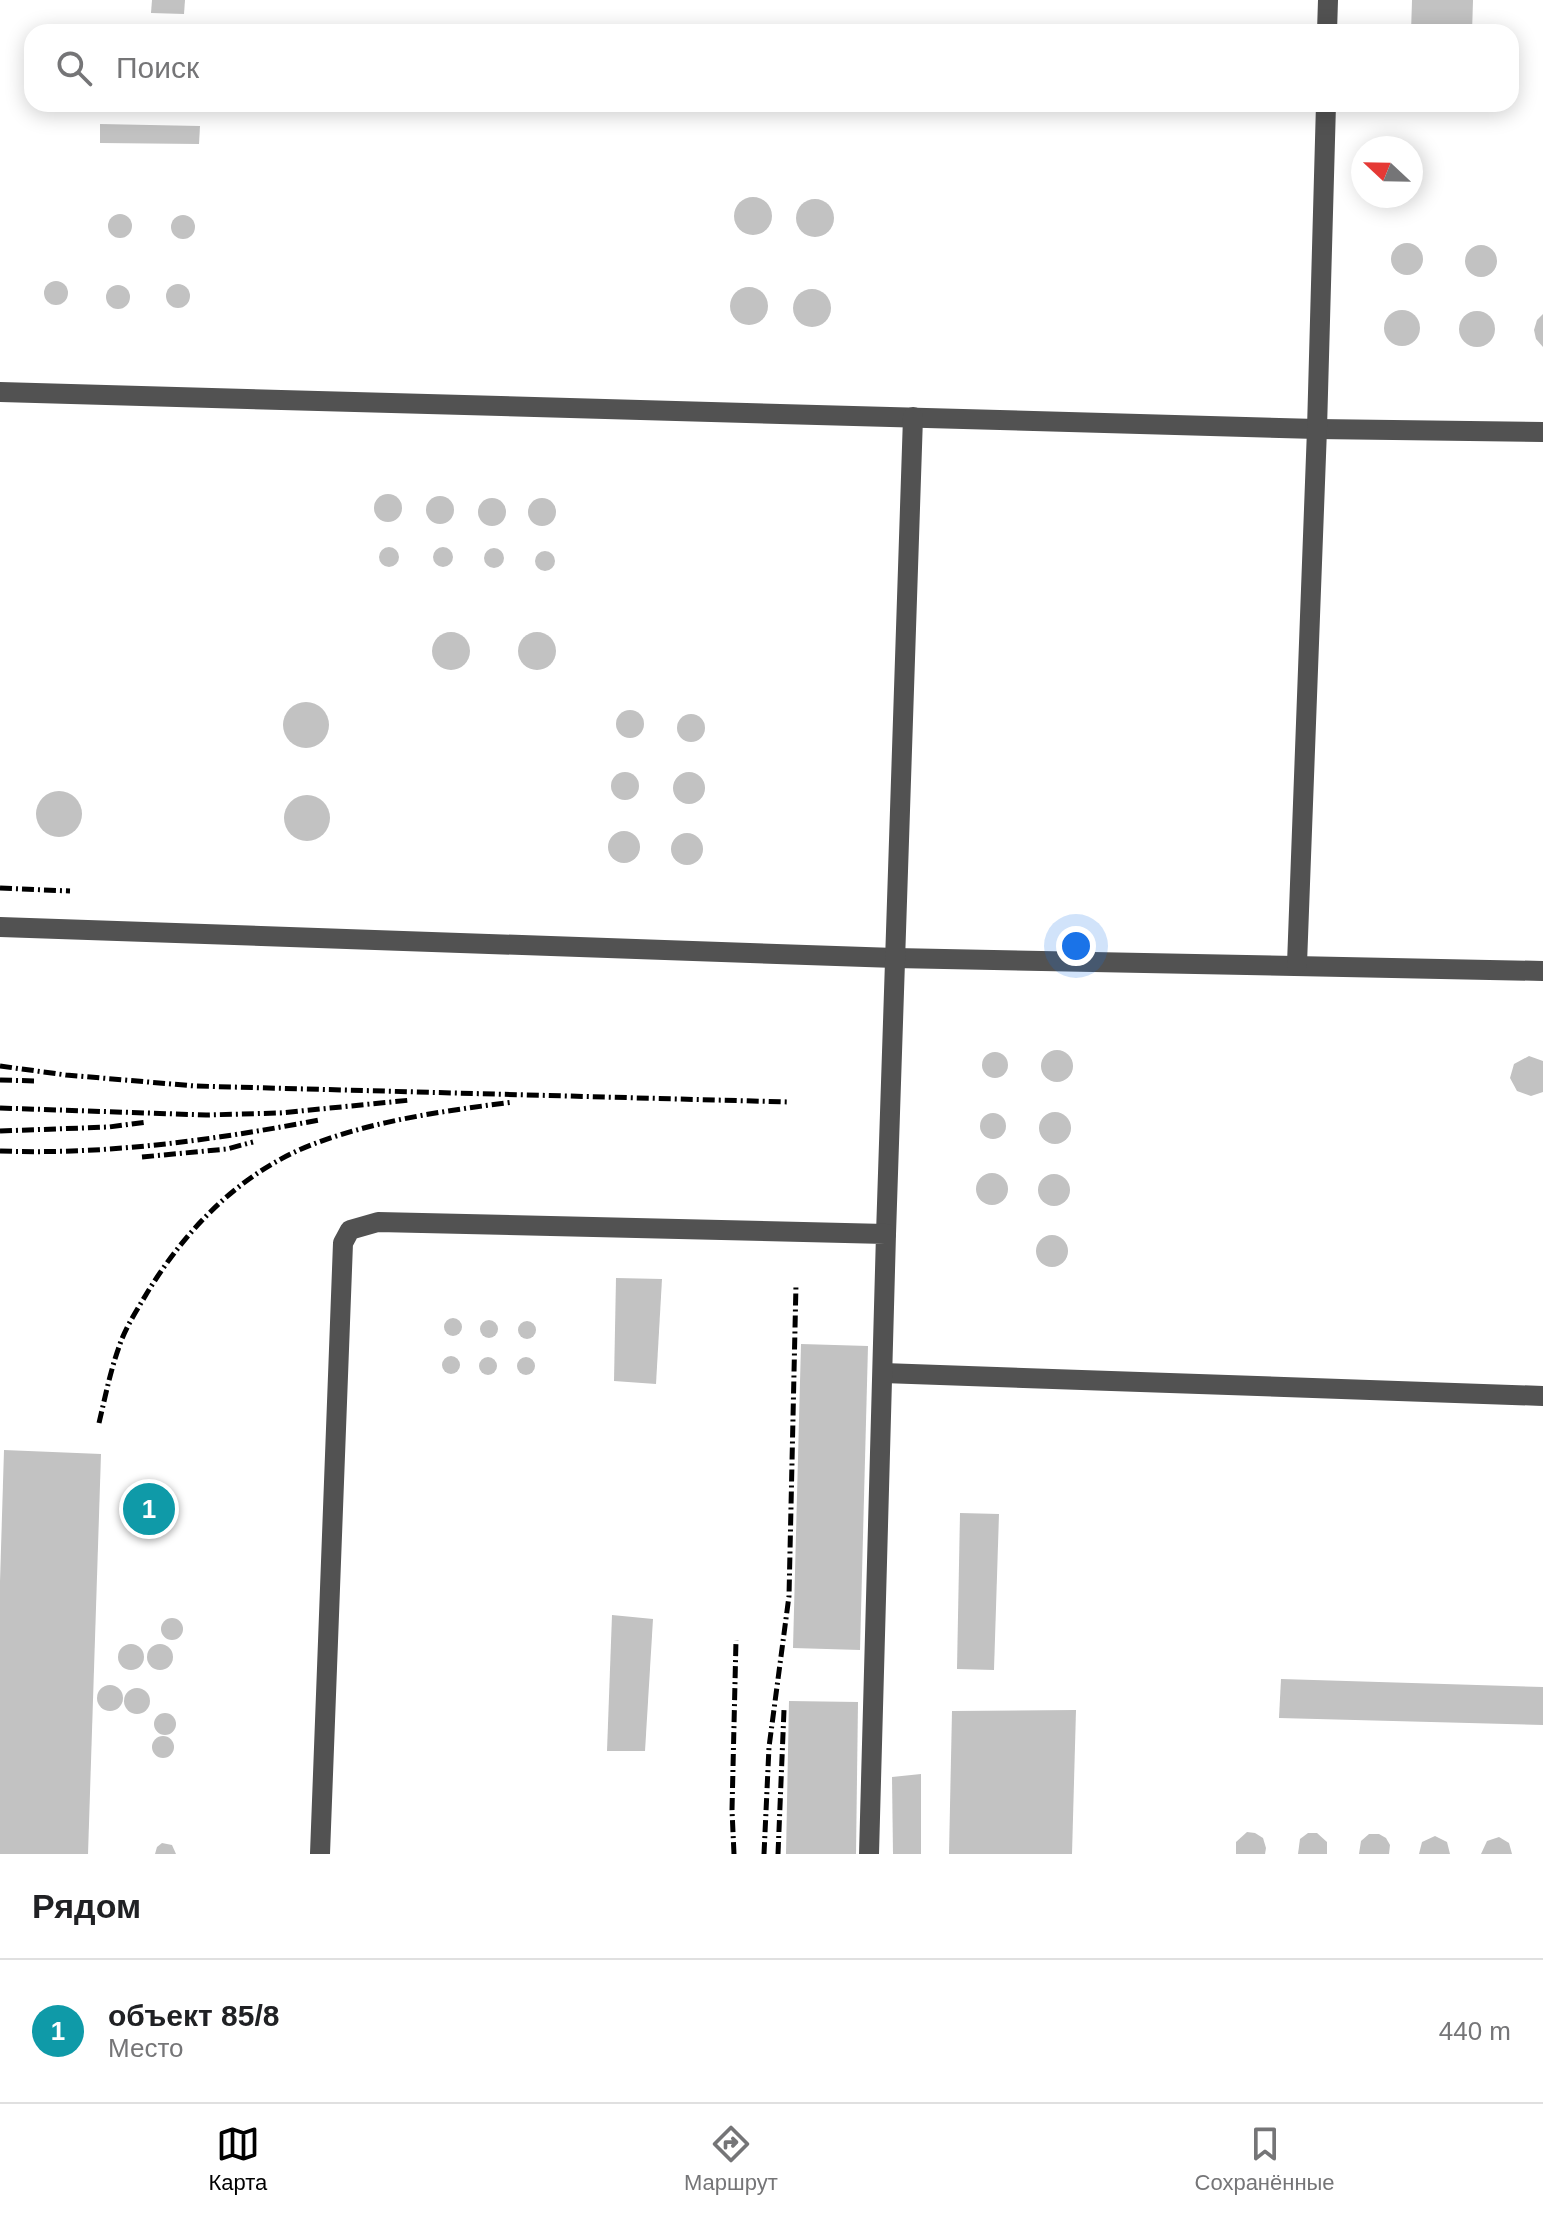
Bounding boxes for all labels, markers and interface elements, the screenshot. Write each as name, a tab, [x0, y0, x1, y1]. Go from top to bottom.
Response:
search box	[24, 24, 1519, 112]
icon: search	[52, 46, 96, 90]
text: Поиск	[116, 51, 199, 84]
north arrow	[1351, 136, 1423, 208]
your location	[1056, 926, 1096, 966]
pin: 1	[123, 1479, 175, 1539]
text: Рядом	[32, 1887, 141, 1925]
text: объект 85/8	[108, 1999, 279, 2032]
text: 1	[51, 2016, 65, 2046]
text: 440 m	[1439, 2016, 1511, 2046]
text: Место	[108, 2033, 184, 2063]
tab: Карта	[208, 2122, 267, 2196]
tab: Маршрут	[684, 2122, 778, 2196]
tab: Сохранённые	[1195, 2122, 1335, 2196]

